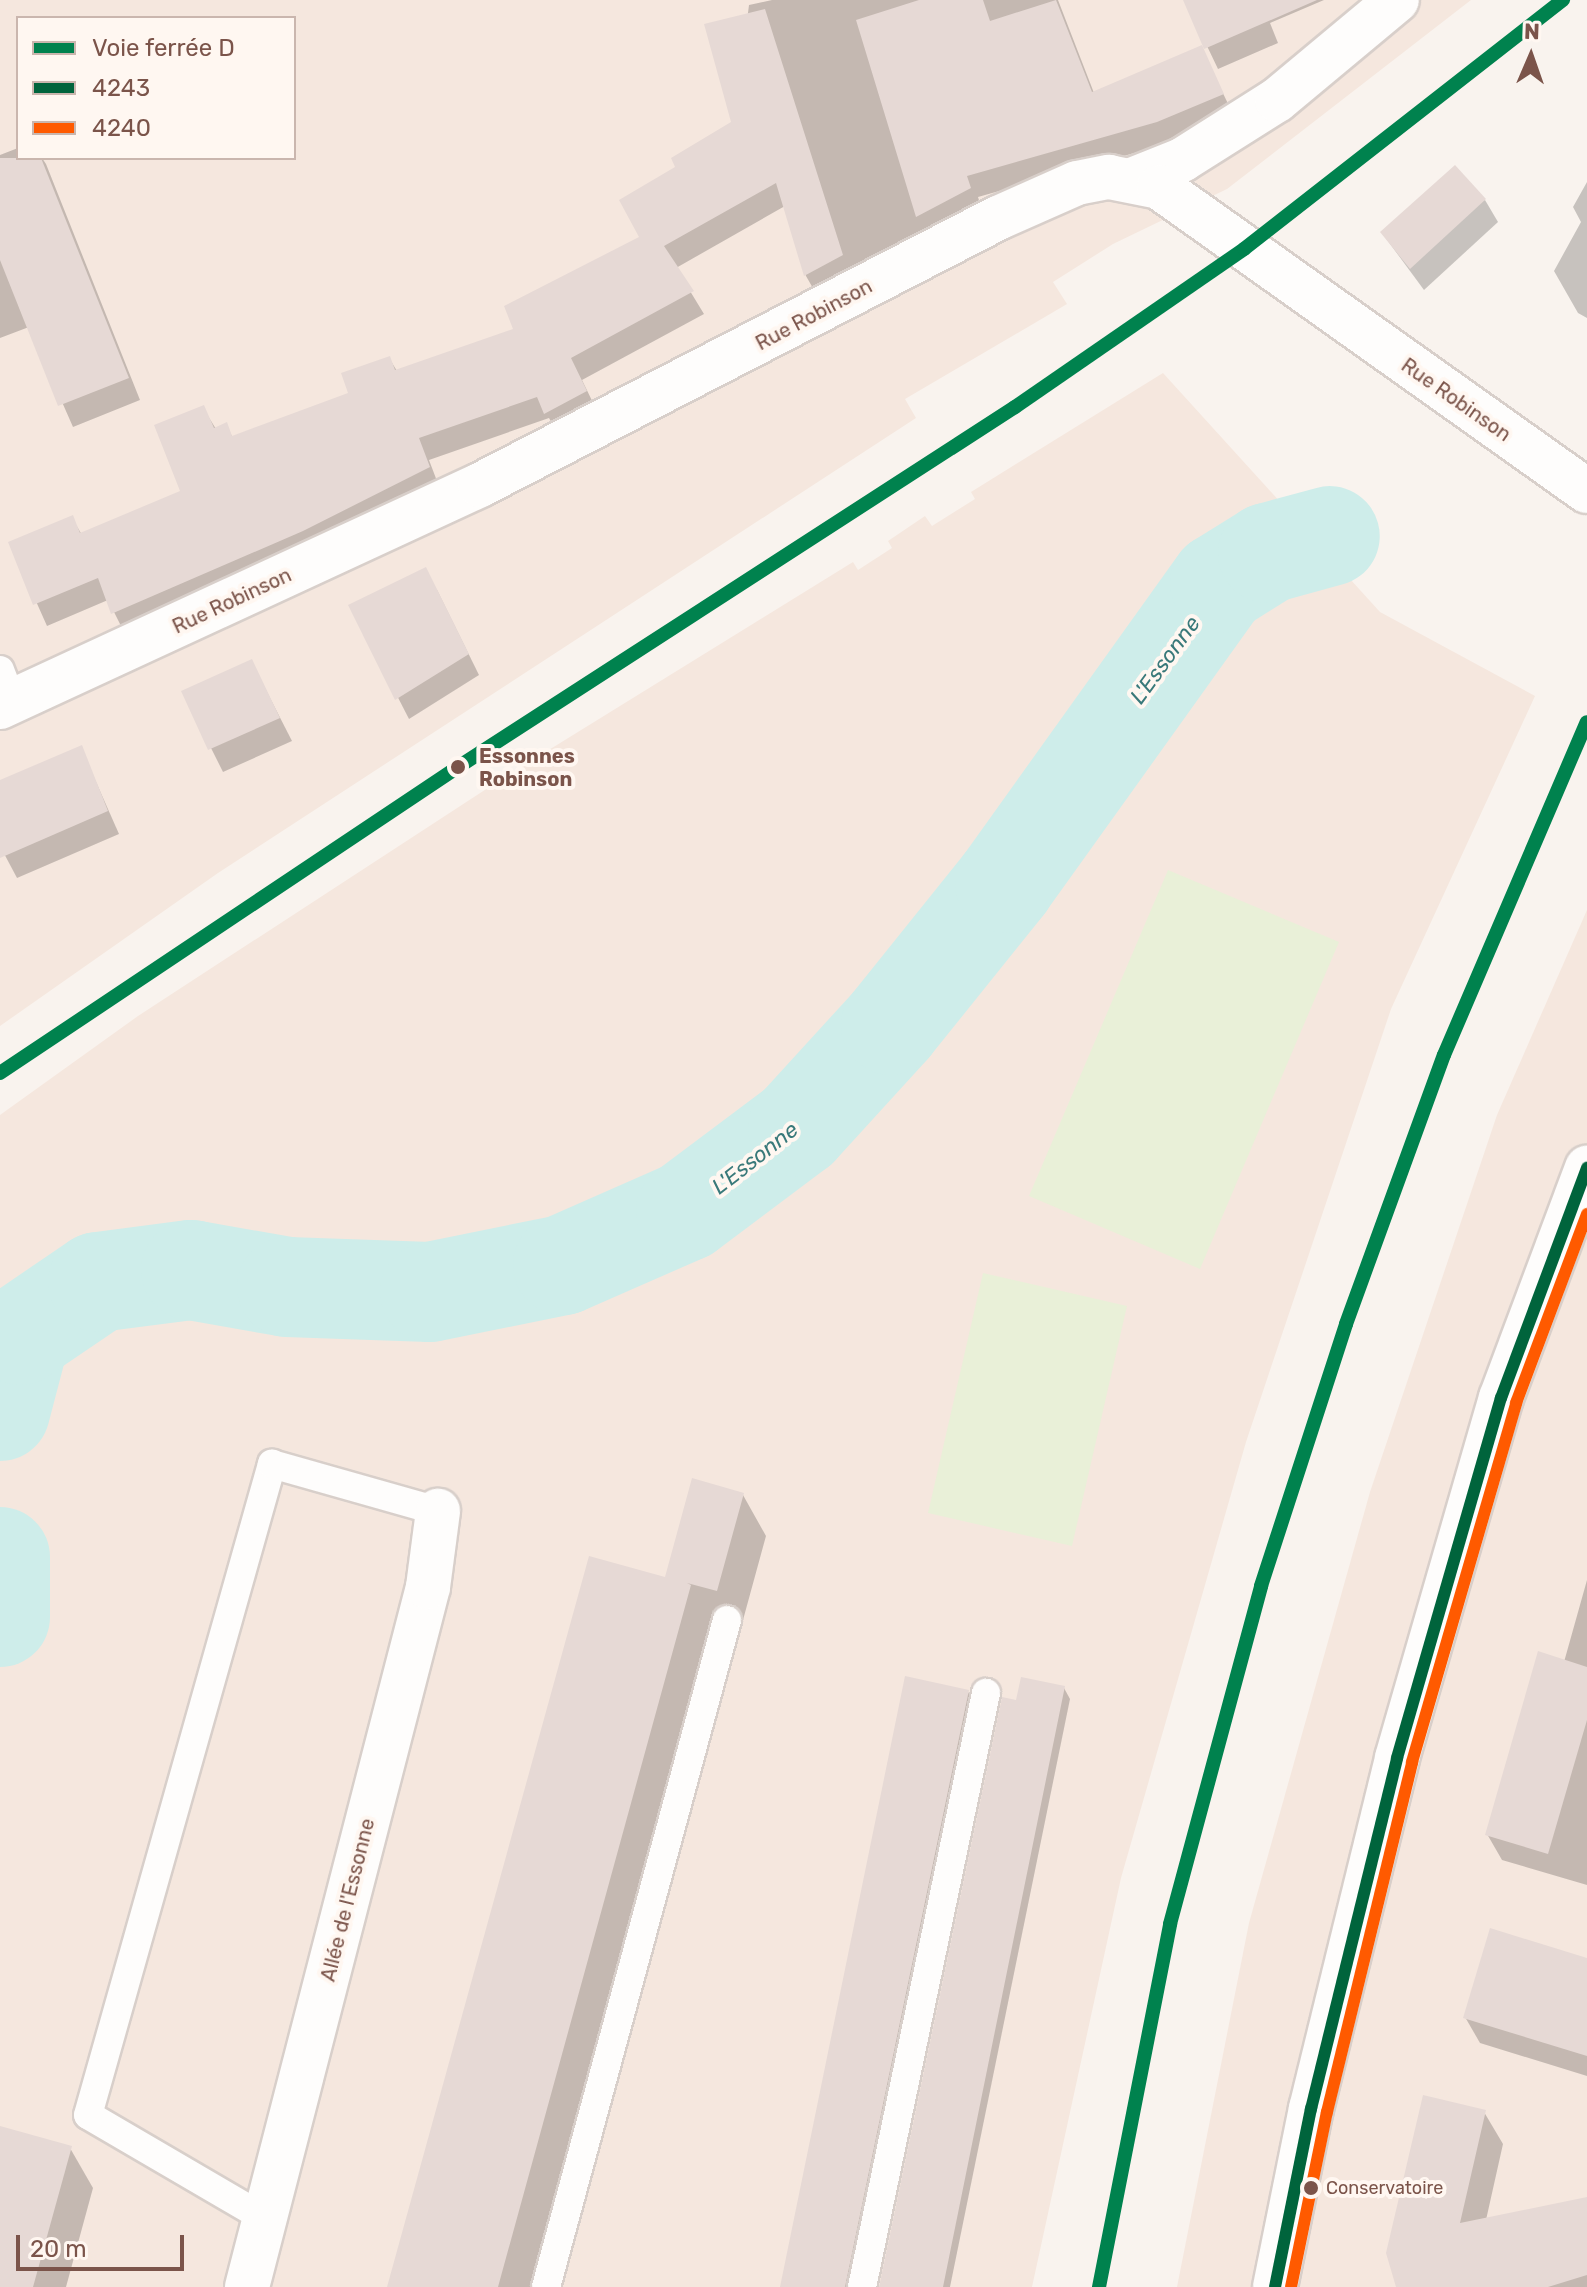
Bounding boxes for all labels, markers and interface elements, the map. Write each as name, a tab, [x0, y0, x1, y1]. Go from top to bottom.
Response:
legend	[16, 16, 296, 160]
north arrow	[1491, 16, 1571, 96]
text: N	[1523, 18, 1540, 45]
text: Voie ferrée D	[92, 34, 235, 62]
text: 4243	[92, 74, 150, 102]
text: 4240	[92, 114, 151, 142]
street label: Rue Robinson	[752, 274, 876, 356]
street label: Rue Robinson	[1397, 353, 1515, 447]
street label: Rue Robinson	[169, 563, 295, 639]
water label: L'Essonne	[1124, 611, 1206, 709]
place label: Essonnes Robinson	[479, 744, 575, 791]
marker: Essonnes Robinson	[444, 753, 472, 781]
water label: L'Essonne	[707, 1116, 803, 1200]
street label: Allée de l'Essonne	[316, 1816, 380, 1984]
place label: Conservatoire	[1326, 2177, 1443, 2199]
marker: Conservatoire	[1303, 2180, 1319, 2196]
scale bar	[20, 2219, 188, 2269]
text: 20 m	[30, 2235, 87, 2263]

